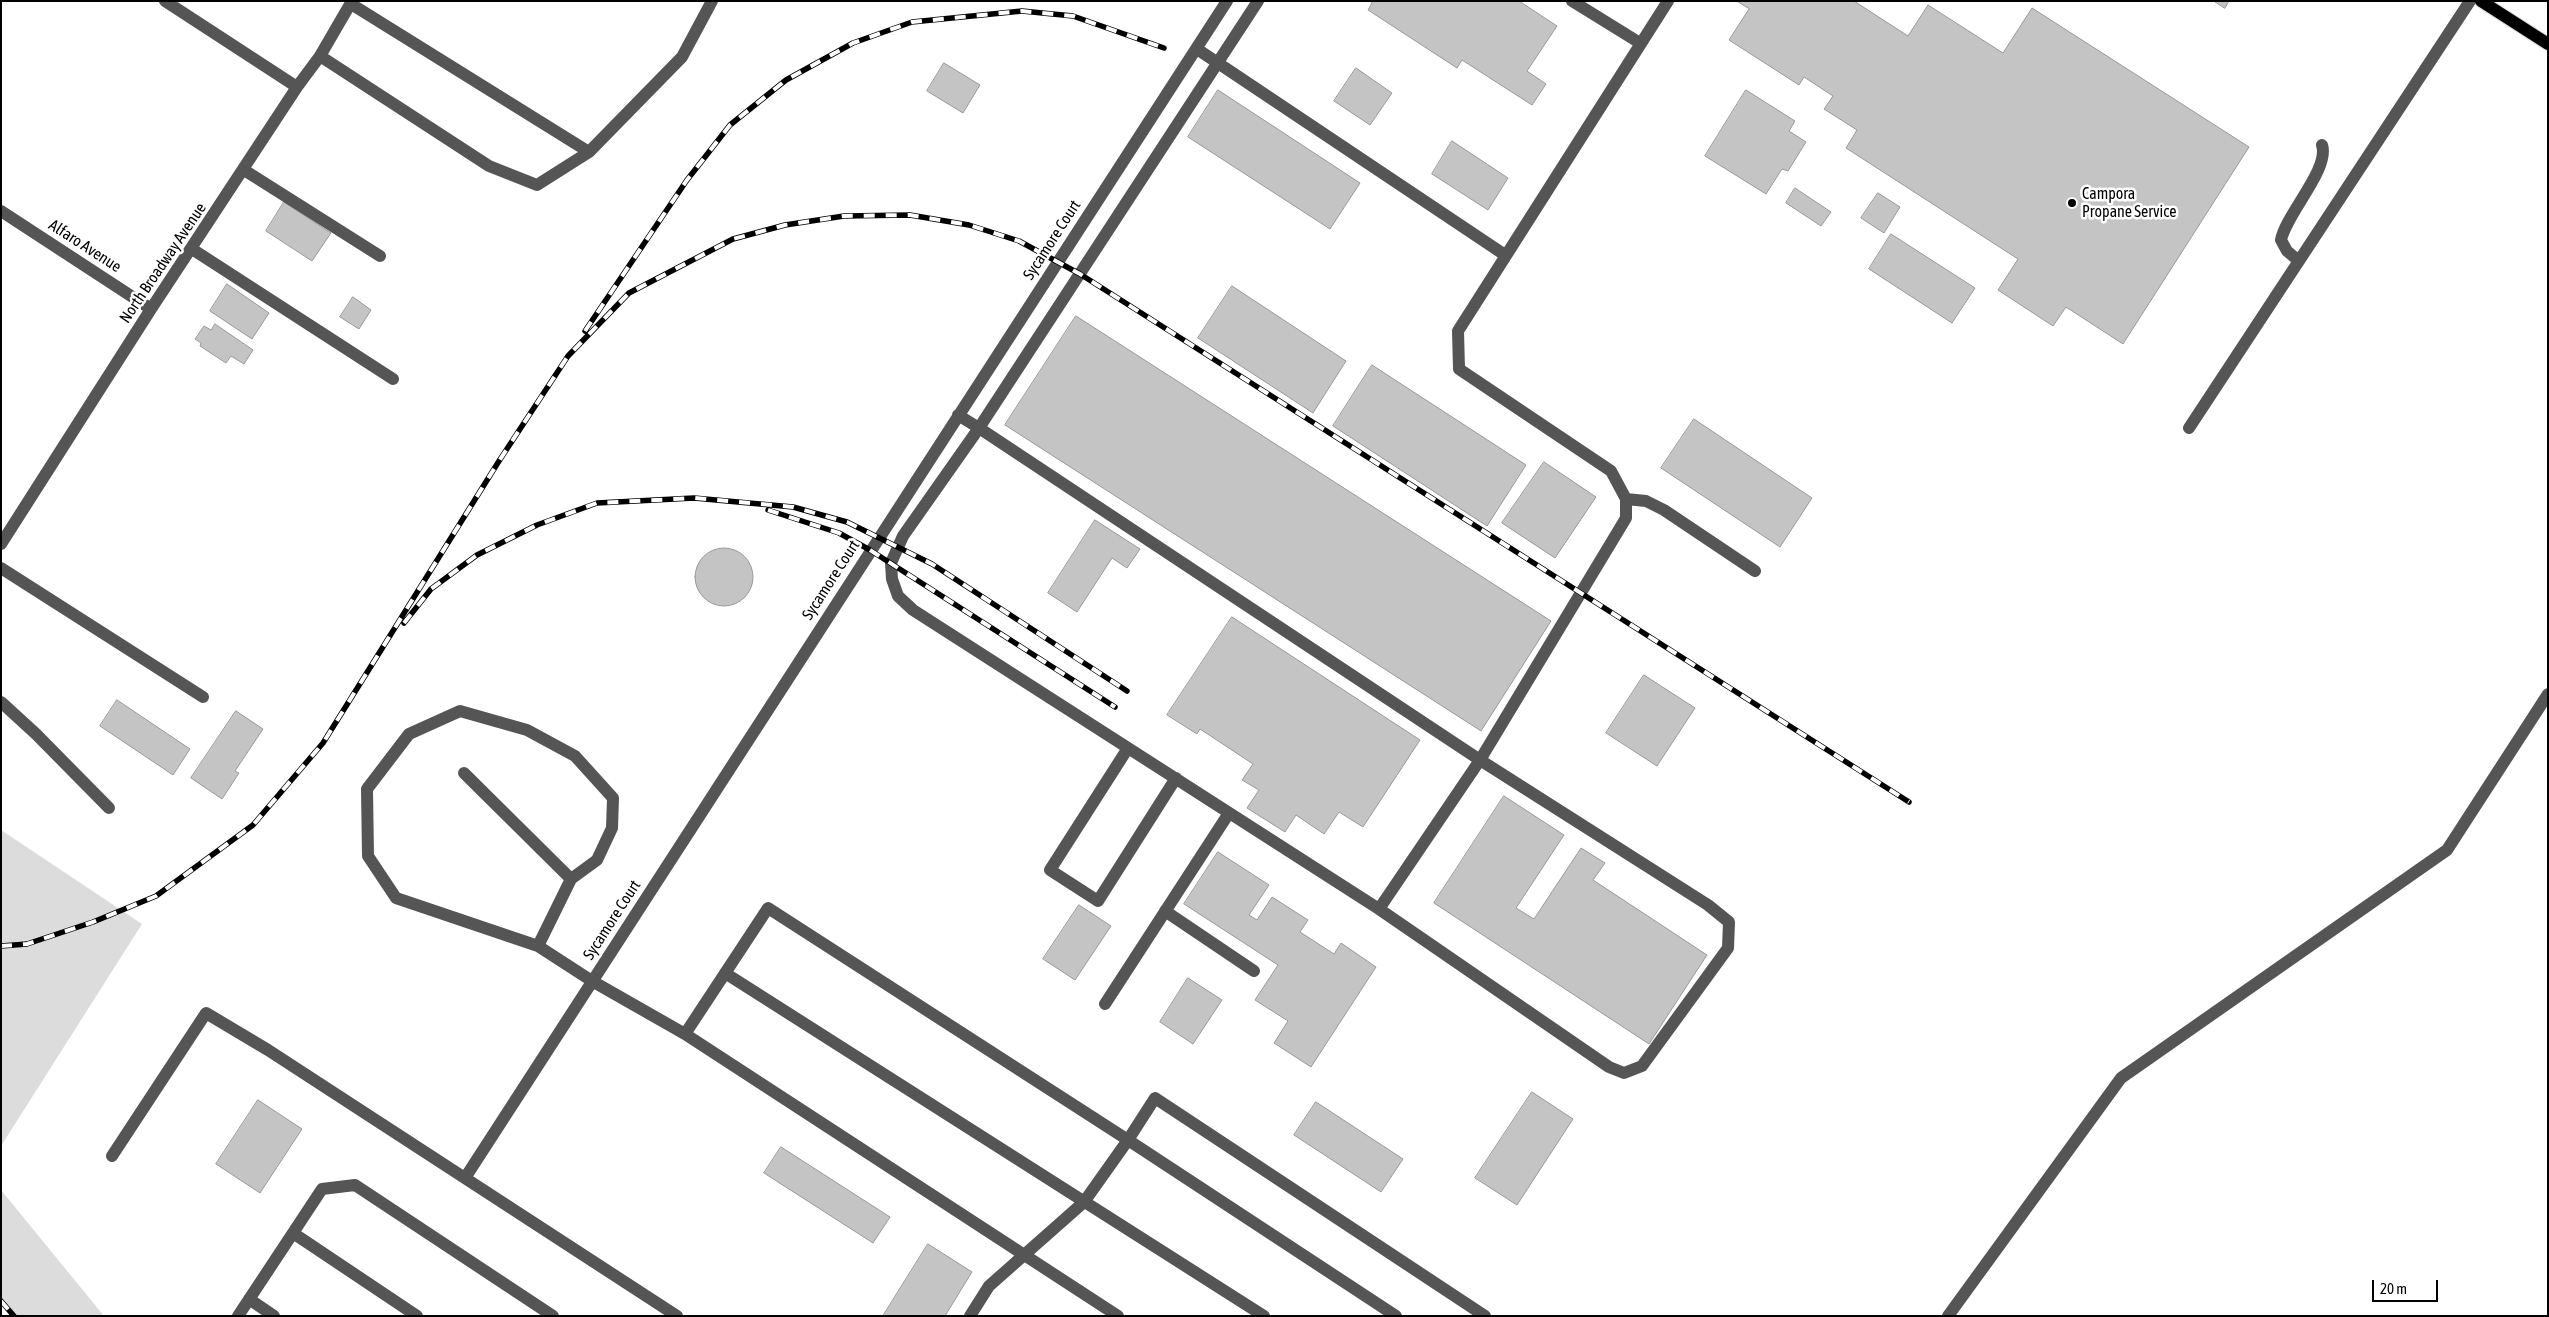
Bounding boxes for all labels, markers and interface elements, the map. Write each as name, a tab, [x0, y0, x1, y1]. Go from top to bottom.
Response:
place label: Campora Propane Service	[2082, 184, 2176, 222]
street label: Sycamore Court	[1019, 197, 1085, 283]
marker: Campora Propane Service	[2066, 197, 2078, 209]
street label: North Broadway Avenue	[116, 199, 210, 327]
street label: Alfaro Avenue	[45, 215, 125, 277]
street label: Sycamore Court	[798, 537, 864, 623]
street label: Sycamore Court	[579, 877, 645, 963]
scale bar	[2374, 1270, 2440, 1302]
text: 20 m	[2380, 1280, 2407, 1297]

